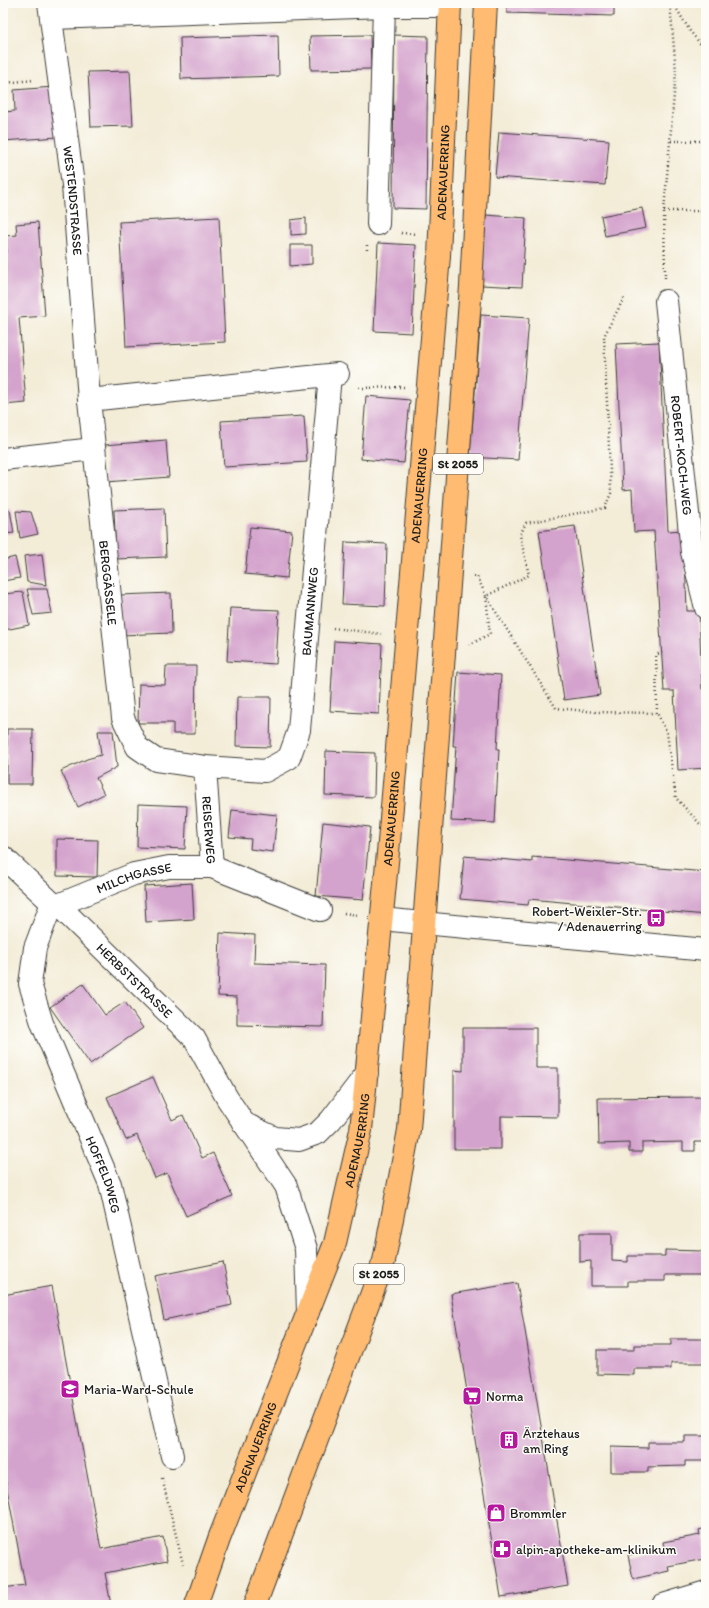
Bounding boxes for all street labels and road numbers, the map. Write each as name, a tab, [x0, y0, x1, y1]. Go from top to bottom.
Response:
street label: ADENAUERRING	[434, 124, 453, 220]
street label: WESTENDSTRASSE	[60, 145, 85, 256]
street label: ROBERT-KOCH-WEG	[668, 394, 695, 516]
street label: ADENAUERRING	[408, 447, 431, 544]
road number: St 2055	[433, 454, 483, 474]
street label: BERGGÄSSELE	[96, 540, 120, 626]
street label: BAUMANNWEG	[299, 566, 321, 656]
street label: ADENAUERRING	[380, 770, 403, 867]
street label: REISERWEG	[199, 795, 219, 864]
street label: MILCHGASSE	[94, 860, 173, 897]
street label: HERBSTSTRASSE	[93, 940, 176, 1021]
street label: ADENAUERRING	[341, 1092, 373, 1189]
street label: HOFFELDWEG	[83, 1134, 123, 1215]
road number: St 2055	[354, 1264, 404, 1284]
street label: ADENAUERRING	[231, 1400, 280, 1494]

